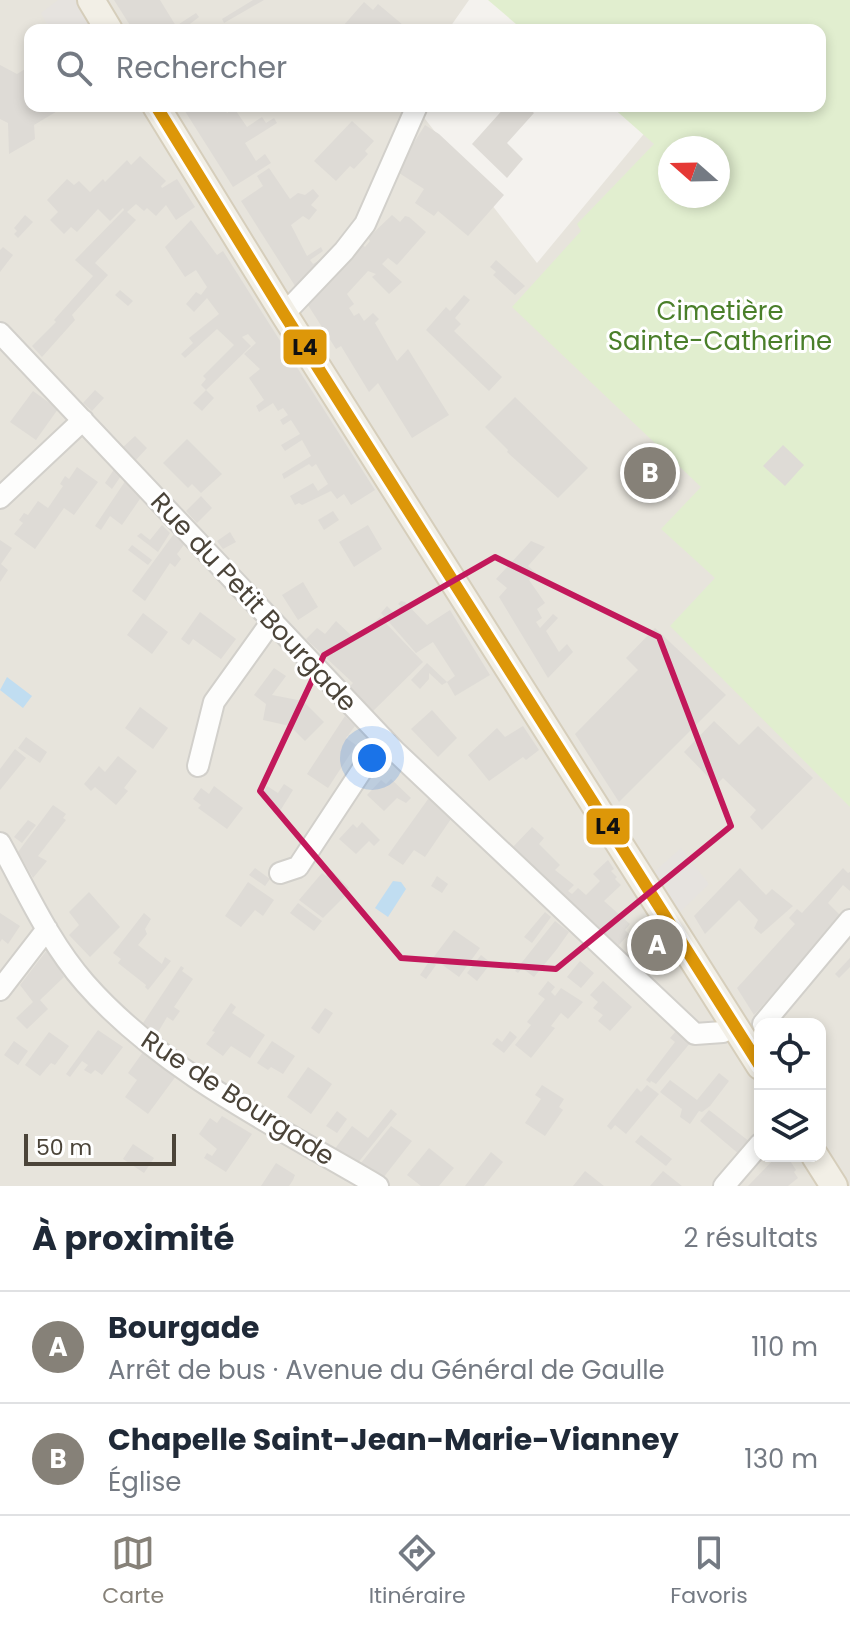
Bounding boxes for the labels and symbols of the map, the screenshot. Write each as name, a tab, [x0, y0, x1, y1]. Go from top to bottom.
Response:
north arrow	[658, 136, 730, 208]
park label: Cimetière Sainte-Catherine	[608, 293, 832, 359]
line badge: L4	[282, 328, 328, 366]
text: L4	[292, 332, 318, 363]
pin: B	[624, 443, 676, 503]
street label: Rue du Petit Bourgade	[143, 484, 365, 720]
your location	[352, 738, 392, 778]
line badge: L4	[585, 807, 631, 846]
text: L4	[595, 811, 621, 842]
pin: A	[631, 915, 683, 975]
street label: Rue de Bourgade	[134, 1022, 342, 1174]
scale bar	[24, 1130, 176, 1166]

